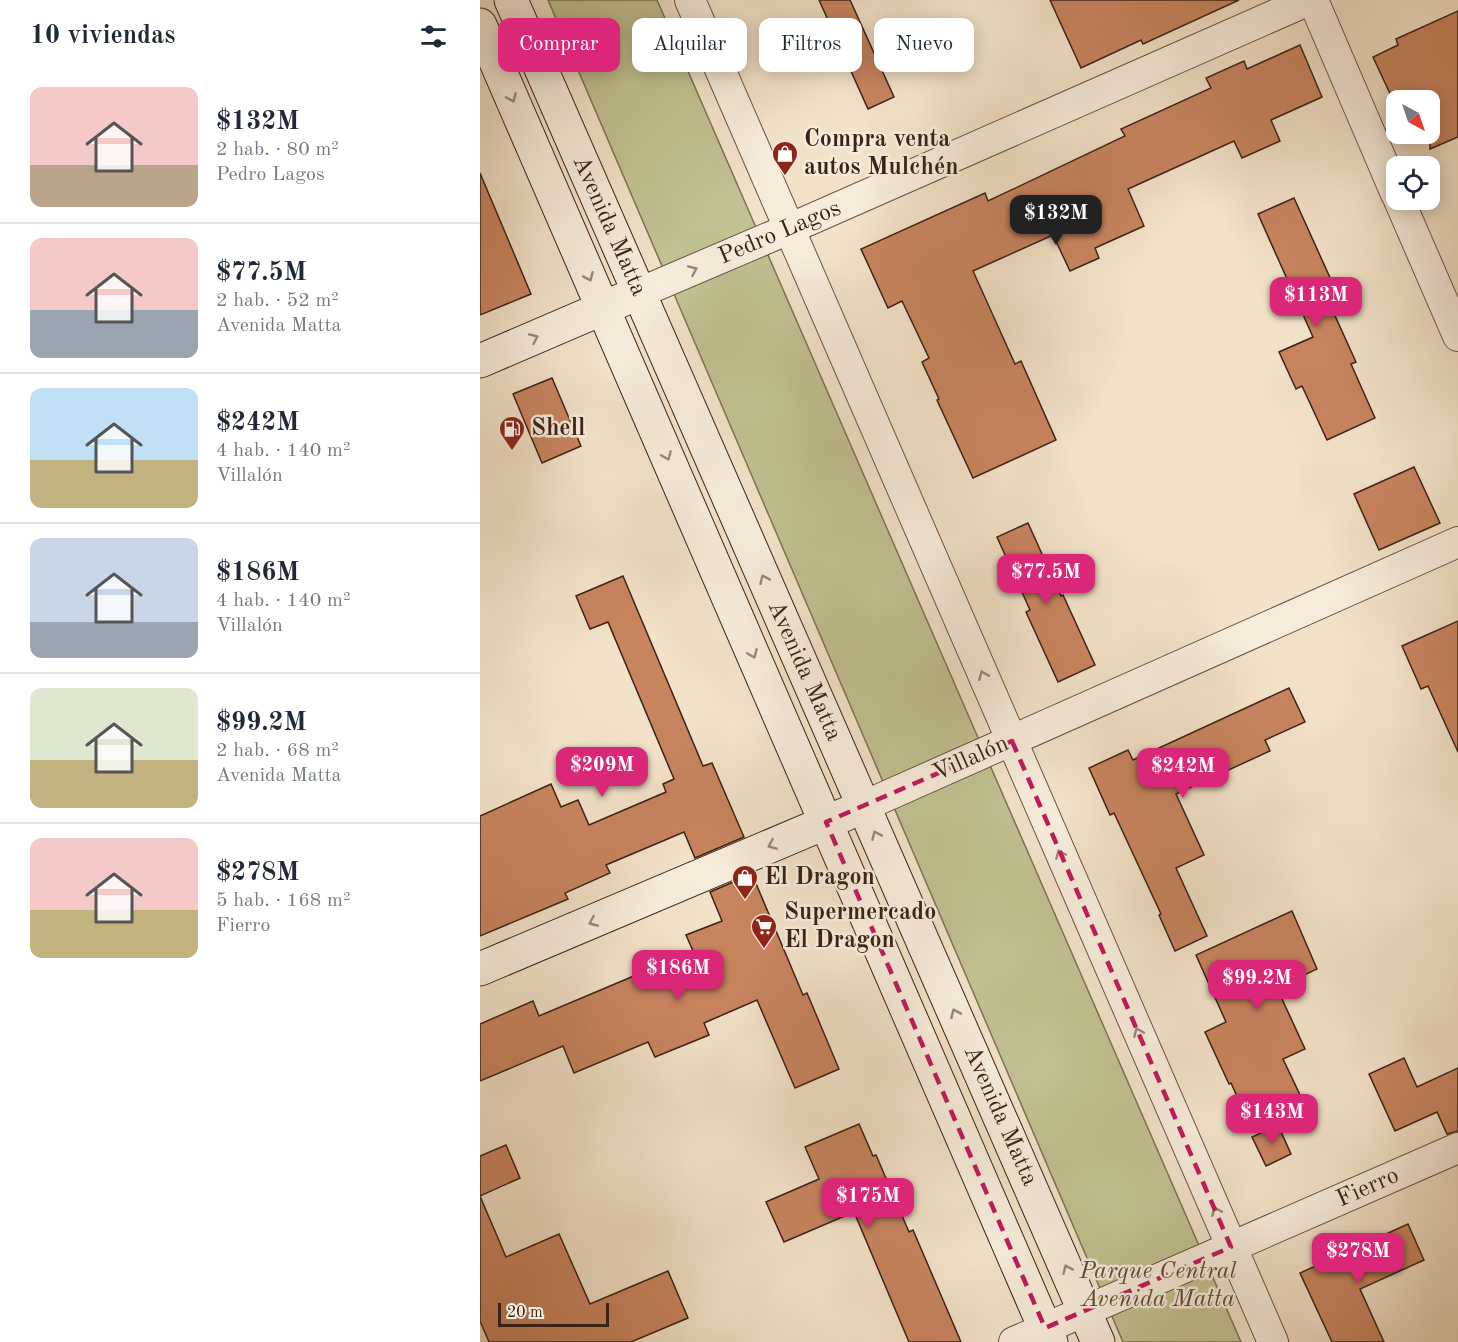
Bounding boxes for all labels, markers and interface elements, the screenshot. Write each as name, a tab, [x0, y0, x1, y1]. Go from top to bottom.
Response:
chip: Comprar	[498, 18, 620, 72]
chip: Alquilar	[632, 18, 747, 72]
chip: Filtros	[759, 18, 862, 72]
chip: Nuevo	[874, 18, 974, 72]
icon: filters	[417, 20, 450, 53]
text: 10 viviendas	[30, 23, 176, 49]
north arrow	[1386, 90, 1440, 144]
map controls	[1386, 90, 1440, 210]
one-way arrow	[504, 92, 516, 103]
text: $132M	[216, 109, 299, 135]
icon: home	[78, 111, 150, 183]
place label: Compra venta autos Mulchén	[804, 128, 959, 180]
shop icon: Compra venta autos Mulchén	[770, 139, 800, 177]
text: 2 hab. · 80 m²	[216, 140, 339, 160]
street label: Avenida Matta	[567, 152, 651, 300]
button: locate	[1386, 156, 1440, 210]
text: Pedro Lagos	[216, 165, 325, 185]
pin: $132M	[1014, 195, 1098, 246]
street label: Pedro Lagos	[715, 196, 845, 270]
text: $132M	[1024, 204, 1088, 224]
text: $77.5M	[216, 260, 307, 286]
icon: home	[78, 262, 150, 334]
one-way arrow	[686, 265, 697, 277]
one-way arrow	[582, 271, 594, 282]
pin: $113M	[1274, 277, 1358, 328]
text: $113M	[1284, 286, 1348, 306]
text: 2 hab. · 52 m²	[216, 291, 339, 311]
text: Avenida Matta	[216, 316, 341, 336]
one-way arrow	[527, 333, 538, 345]
text: $242M	[216, 410, 299, 436]
icon: home	[78, 412, 150, 484]
fuel station icon: Shell	[497, 414, 527, 452]
place label: Shell	[531, 417, 585, 441]
text: 4 hab. · 140 m²	[216, 441, 350, 461]
one-way arrow	[660, 450, 672, 461]
text: Villalón	[216, 466, 283, 486]
pin: $77.5M	[997, 554, 1095, 605]
text: $186M	[216, 560, 299, 586]
icon: home	[78, 562, 150, 634]
text: $77.5M	[1011, 563, 1081, 583]
one-way arrow	[760, 575, 772, 586]
text: 4 hab. · 140 m²	[216, 591, 350, 611]
street label: Avenida Matta	[762, 597, 846, 745]
text: Villalón	[216, 616, 283, 636]
one-way arrow	[746, 648, 758, 659]
one-way arrow	[978, 670, 990, 681]
text: $99.2M	[216, 710, 307, 736]
icon: home	[78, 712, 150, 784]
street label: Villalón	[930, 732, 1013, 786]
text: 2 hab. · 68 m²	[216, 741, 339, 761]
pin: $209M	[560, 747, 644, 798]
pin: $242M	[1141, 748, 1225, 799]
text: $209M	[570, 756, 634, 776]
text: $242M	[1151, 757, 1215, 777]
text: Avenida Matta	[216, 766, 341, 786]
one-way arrow	[872, 830, 884, 841]
one-way arrow	[768, 838, 779, 850]
one-way arrow	[1056, 849, 1068, 860]
text: $278M	[216, 860, 299, 886]
icon: home	[78, 862, 150, 934]
shop icon: El Dragon	[730, 863, 760, 901]
place label: El Dragon	[764, 866, 875, 890]
text: 5 hab. · 168 m²	[216, 891, 350, 911]
place label: Supermercado El Dragon	[784, 901, 936, 953]
supermarket icon: Supermercado El Dragon	[749, 912, 779, 950]
one-way arrow	[588, 914, 599, 926]
text: Fierro	[216, 916, 270, 936]
pin: $186M	[636, 950, 720, 1001]
text: $186M	[646, 959, 710, 979]
pin: $99.2M	[1208, 960, 1306, 1011]
text: $99.2M	[1222, 969, 1292, 989]
one-way arrow	[950, 1009, 962, 1020]
one-way arrow	[1133, 1028, 1145, 1039]
street label: Avenida Matta	[958, 1042, 1042, 1190]
pin: $143M	[1230, 1094, 1314, 1145]
text: $143M	[1240, 1103, 1304, 1123]
street label: Fierro	[1333, 1164, 1403, 1212]
pin: $175M	[826, 1178, 910, 1229]
text: $175M	[836, 1187, 900, 1207]
one-way arrow	[1211, 1207, 1223, 1218]
pin: $278M	[1316, 1233, 1400, 1284]
text: $278M	[1326, 1242, 1390, 1262]
park label: Parque Central Avenida Matta	[1078, 1260, 1237, 1312]
one-way arrow	[1062, 1264, 1074, 1275]
scale bar	[498, 1300, 609, 1328]
text: 20 m	[507, 1305, 543, 1321]

